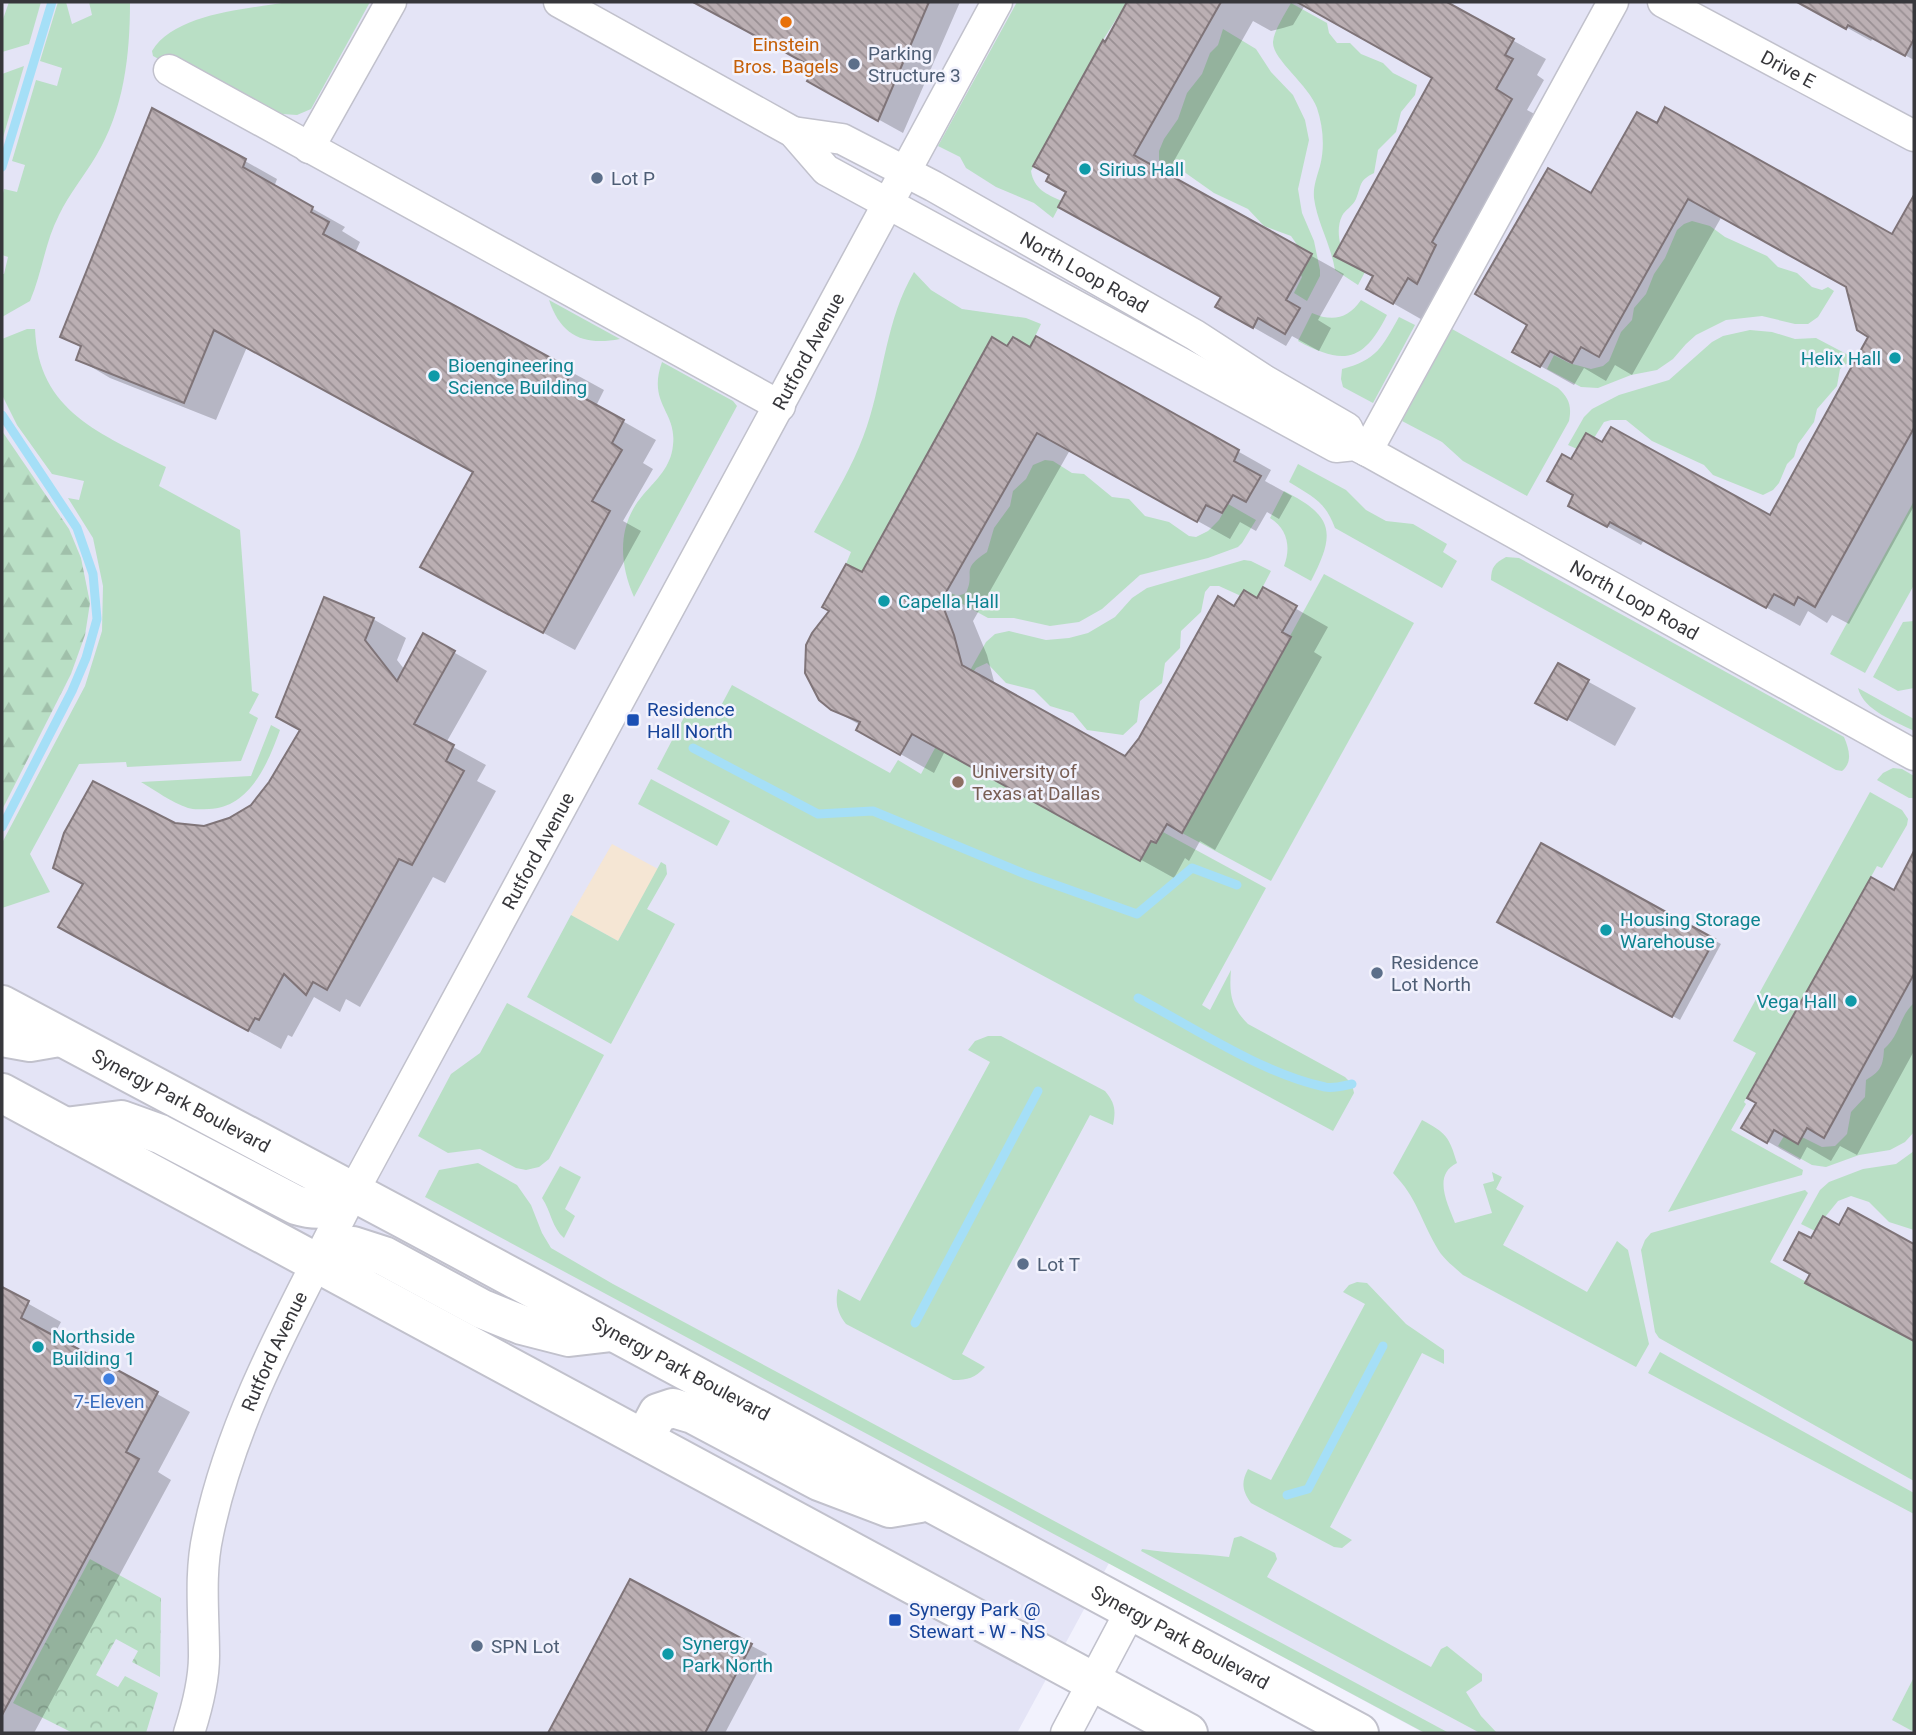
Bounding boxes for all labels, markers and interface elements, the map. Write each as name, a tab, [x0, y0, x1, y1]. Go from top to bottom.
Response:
marker: Einstein Bros. Bagels	[778, 14, 794, 30]
place label: Einstein Bros. Bagels	[733, 33, 839, 78]
place label: Parking Structure 3	[868, 42, 961, 87]
street label: Drive E	[1757, 45, 1820, 93]
marker: Parking Structure 3	[846, 56, 862, 72]
place label: Sirius Hall	[1099, 158, 1184, 181]
marker: Sirius Hall	[1077, 161, 1093, 177]
place label: Lot P	[611, 167, 655, 190]
marker: Lot P	[589, 170, 605, 186]
street label: North Loop Road	[1016, 227, 1152, 318]
street label: Rutford Avenue	[767, 289, 849, 414]
place label: Helix Hall	[1801, 347, 1881, 370]
marker: Helix Hall	[1887, 350, 1903, 366]
place label: Bioengineering Science Building	[448, 354, 587, 399]
marker: Bioengineering Science Building	[426, 368, 442, 384]
street label: North Loop Road	[1566, 555, 1703, 645]
place label: Capella Hall	[898, 590, 999, 613]
marker: Capella Hall	[876, 593, 892, 609]
place label: Residence Hall North	[647, 698, 735, 743]
marker: Residence Hall North	[625, 712, 641, 728]
place label: University of Texas at Dallas	[972, 760, 1100, 805]
marker: University of Texas at Dallas	[950, 774, 966, 790]
street label: Rutford Avenue	[497, 788, 579, 913]
place label: Housing Storage Warehouse	[1620, 908, 1760, 953]
marker: Housing Storage Warehouse	[1598, 922, 1614, 938]
place label: Residence Lot North	[1391, 951, 1479, 996]
marker: Residence Lot North	[1369, 965, 1385, 981]
place label: Vega Hall	[1756, 990, 1837, 1013]
marker: Vega Hall	[1843, 993, 1859, 1009]
street label: Synergy Park Boulevard	[88, 1044, 274, 1157]
place label: Lot T	[1037, 1253, 1080, 1276]
marker: Lot T	[1015, 1256, 1031, 1272]
street label: Rutford Avenue	[236, 1287, 312, 1414]
street label: Synergy Park Boulevard	[588, 1311, 774, 1425]
place label: Northside Building 1	[52, 1325, 135, 1370]
marker: Northside Building 1	[30, 1339, 46, 1355]
marker: 7-Eleven	[101, 1371, 117, 1387]
place label: 7-Eleven	[74, 1390, 144, 1413]
street label: Synergy Park Boulevard	[1087, 1580, 1273, 1694]
place label: Synergy Park @ Stewart - W - NS	[909, 1598, 1045, 1643]
marker: Synergy Park @ Stewart - W - NS	[887, 1612, 903, 1628]
place label: Synergy Park North	[682, 1632, 773, 1677]
place label: SPN Lot	[491, 1635, 560, 1658]
marker: SPN Lot	[469, 1638, 485, 1654]
marker: Synergy Park North	[660, 1646, 676, 1662]

